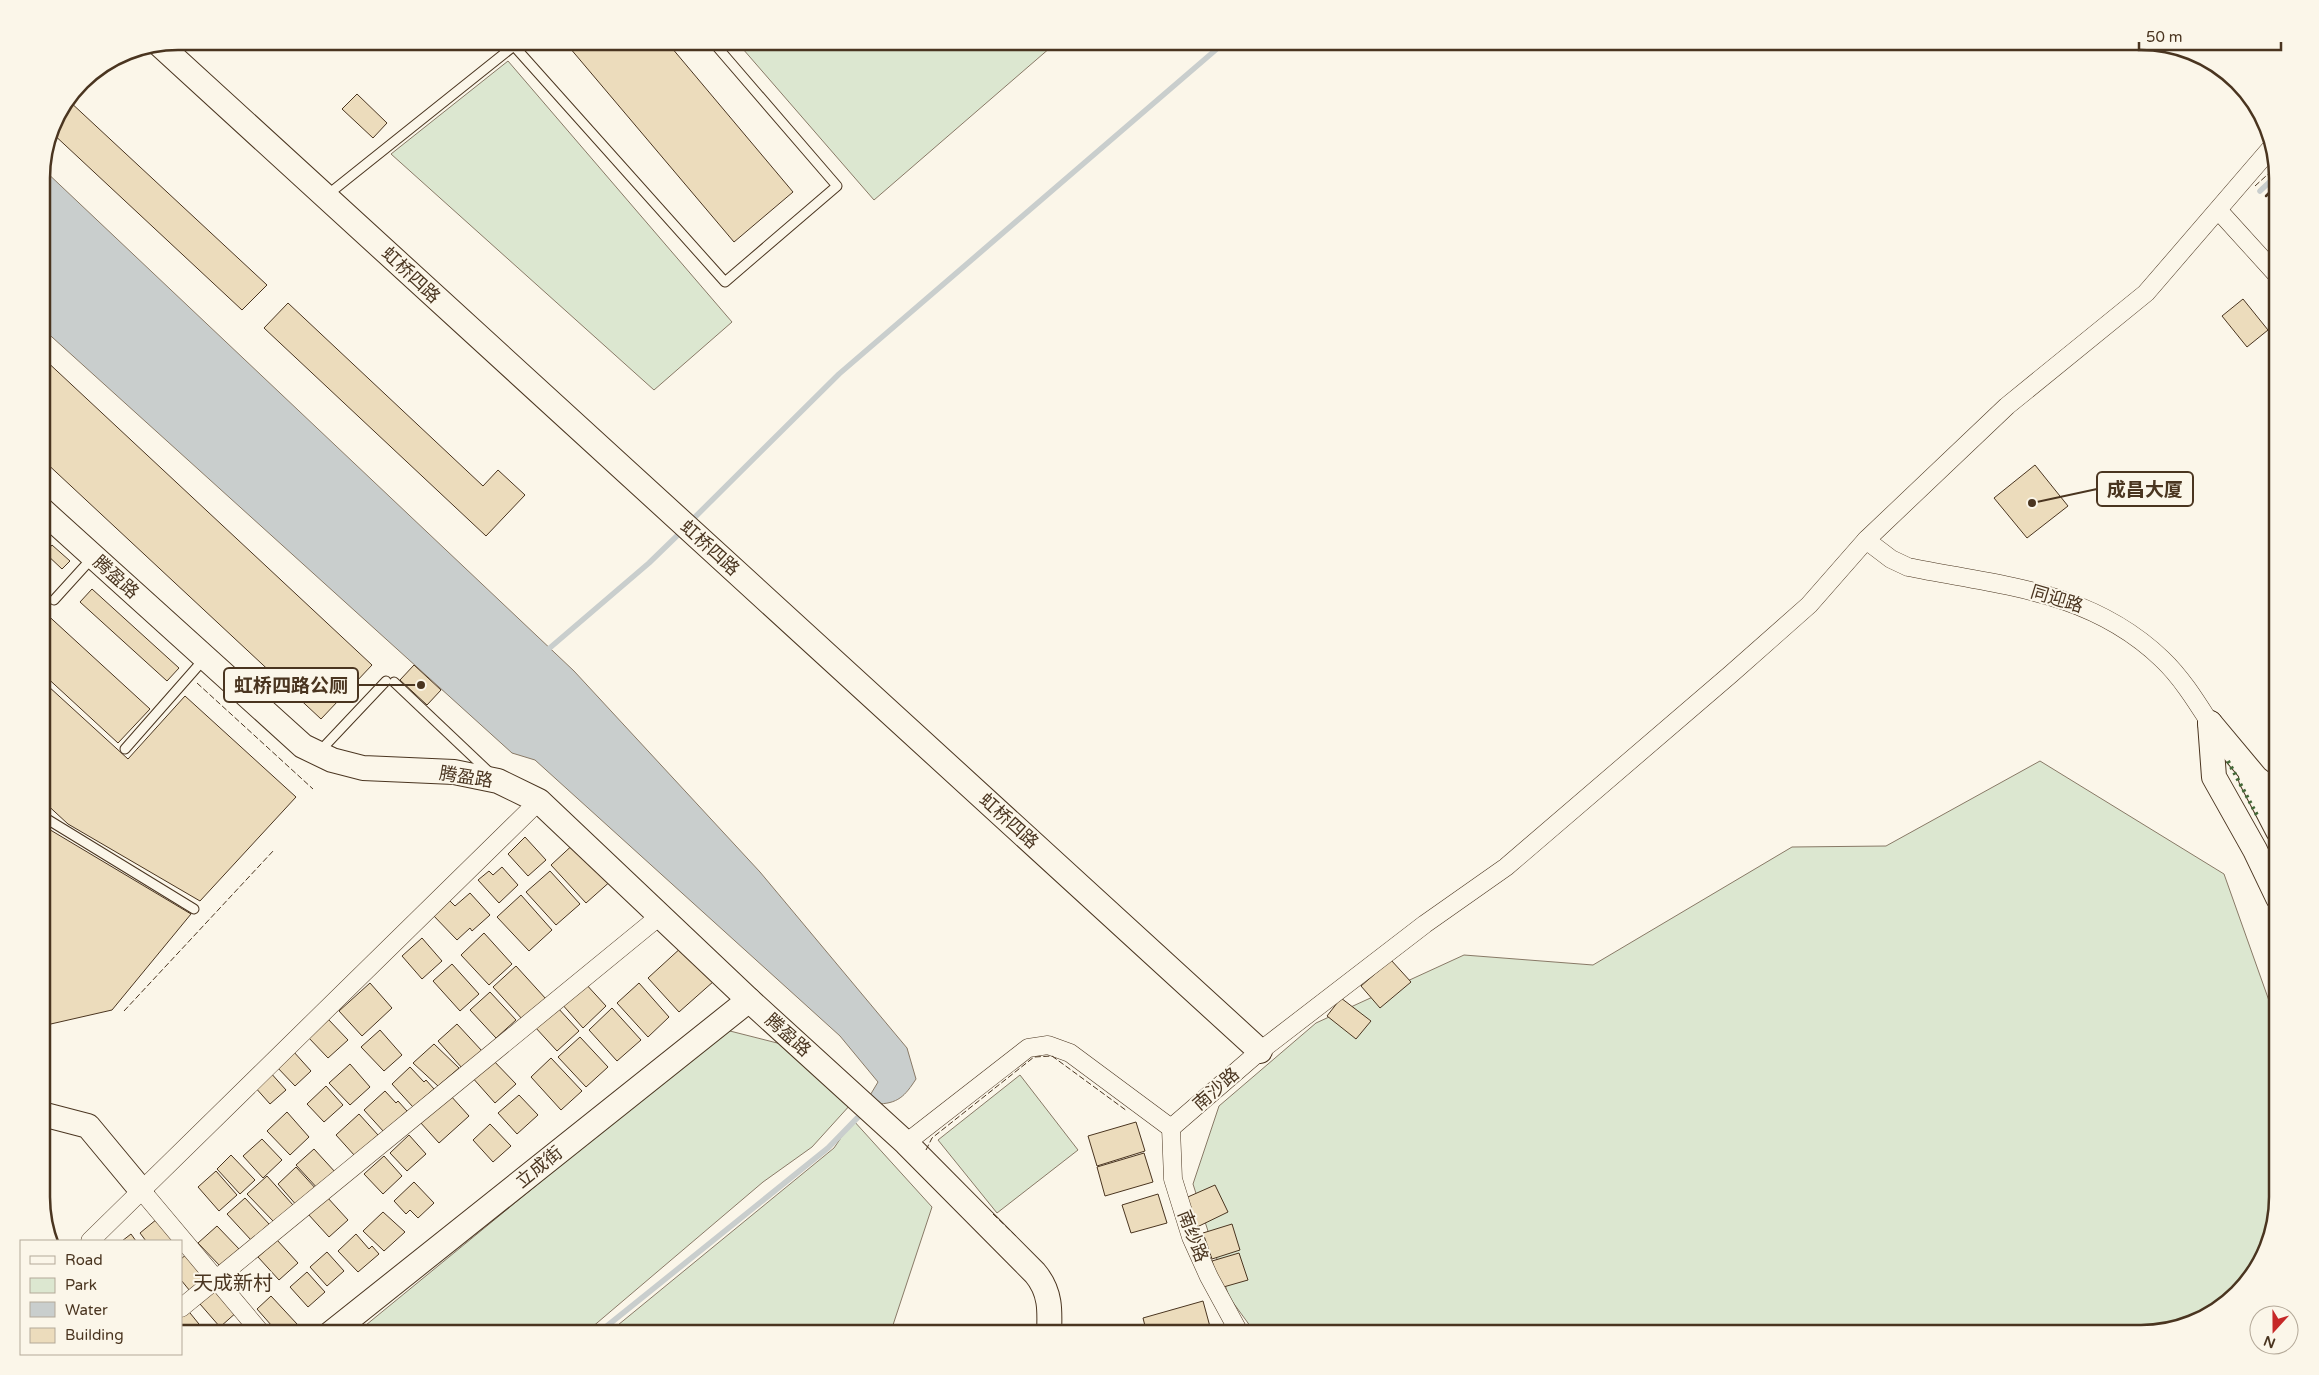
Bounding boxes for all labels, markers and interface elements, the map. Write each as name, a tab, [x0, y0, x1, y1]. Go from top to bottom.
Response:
scale bar	[2139, 20, 2282, 52]
text: 50 m	[2146, 28, 2183, 46]
street label: 虹桥四路	[377, 242, 445, 308]
callout: 成昌大厦	[2097, 472, 2193, 506]
text: 成昌大厦	[2107, 479, 2183, 501]
street label: 虹桥四路	[676, 516, 744, 580]
street label: 腾盈路	[89, 551, 143, 603]
street label: 同迎路	[2028, 581, 2086, 617]
callout: 虹桥四路公厕	[224, 668, 358, 702]
text: 虹桥四路公厕	[234, 675, 348, 697]
street label: 腾盈路	[438, 762, 494, 792]
street label: 虹桥四路	[975, 789, 1043, 853]
street label: 腾盈路	[761, 1009, 815, 1061]
street label: 南沙路	[1188, 1063, 1244, 1115]
street label: 立成街	[511, 1141, 567, 1193]
street label: 南纱路	[1173, 1207, 1213, 1265]
legend	[20, 1240, 182, 1355]
text: Road	[65, 1251, 103, 1269]
district label: 天成新村	[193, 1272, 273, 1296]
text: Park	[65, 1276, 97, 1294]
text: Water	[65, 1301, 108, 1319]
north arrow	[2249, 1305, 2299, 1355]
text: Building	[65, 1326, 124, 1344]
text: N	[2261, 1332, 2278, 1352]

